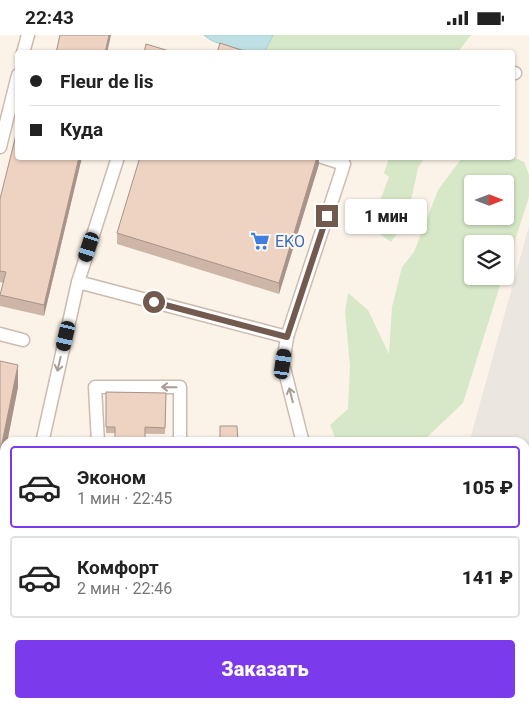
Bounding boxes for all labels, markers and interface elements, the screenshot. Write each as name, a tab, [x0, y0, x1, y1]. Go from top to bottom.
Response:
text: 22:43	[25, 6, 74, 29]
text: Fleur de lis	[60, 70, 154, 93]
text: Куда	[60, 118, 103, 141]
north arrow	[464, 175, 514, 225]
map controls	[464, 175, 514, 285]
callout: 1 мин	[344, 199, 427, 233]
route end	[316, 205, 338, 227]
text: 1 мин	[364, 207, 408, 226]
car	[77, 230, 100, 264]
supermarket icon: EKO	[249, 230, 271, 252]
place label: EKO	[275, 232, 305, 251]
button: layers	[464, 235, 514, 285]
route start	[143, 291, 165, 313]
car	[55, 320, 76, 352]
car	[273, 348, 292, 380]
one-way arrow	[54, 355, 64, 371]
one-way arrow	[161, 382, 178, 392]
one-way arrow	[286, 388, 295, 404]
icon: car	[17, 465, 62, 510]
text: Эконом	[77, 466, 146, 489]
text: 105 ₽	[462, 476, 513, 499]
text: 1 мин · 22:45	[77, 489, 172, 508]
icon: car	[17, 555, 62, 600]
text: Комфорт	[77, 556, 159, 579]
text: 141 ₽	[462, 566, 513, 589]
text: 2 мин · 22:46	[77, 579, 172, 598]
button: Заказать	[15, 640, 515, 698]

